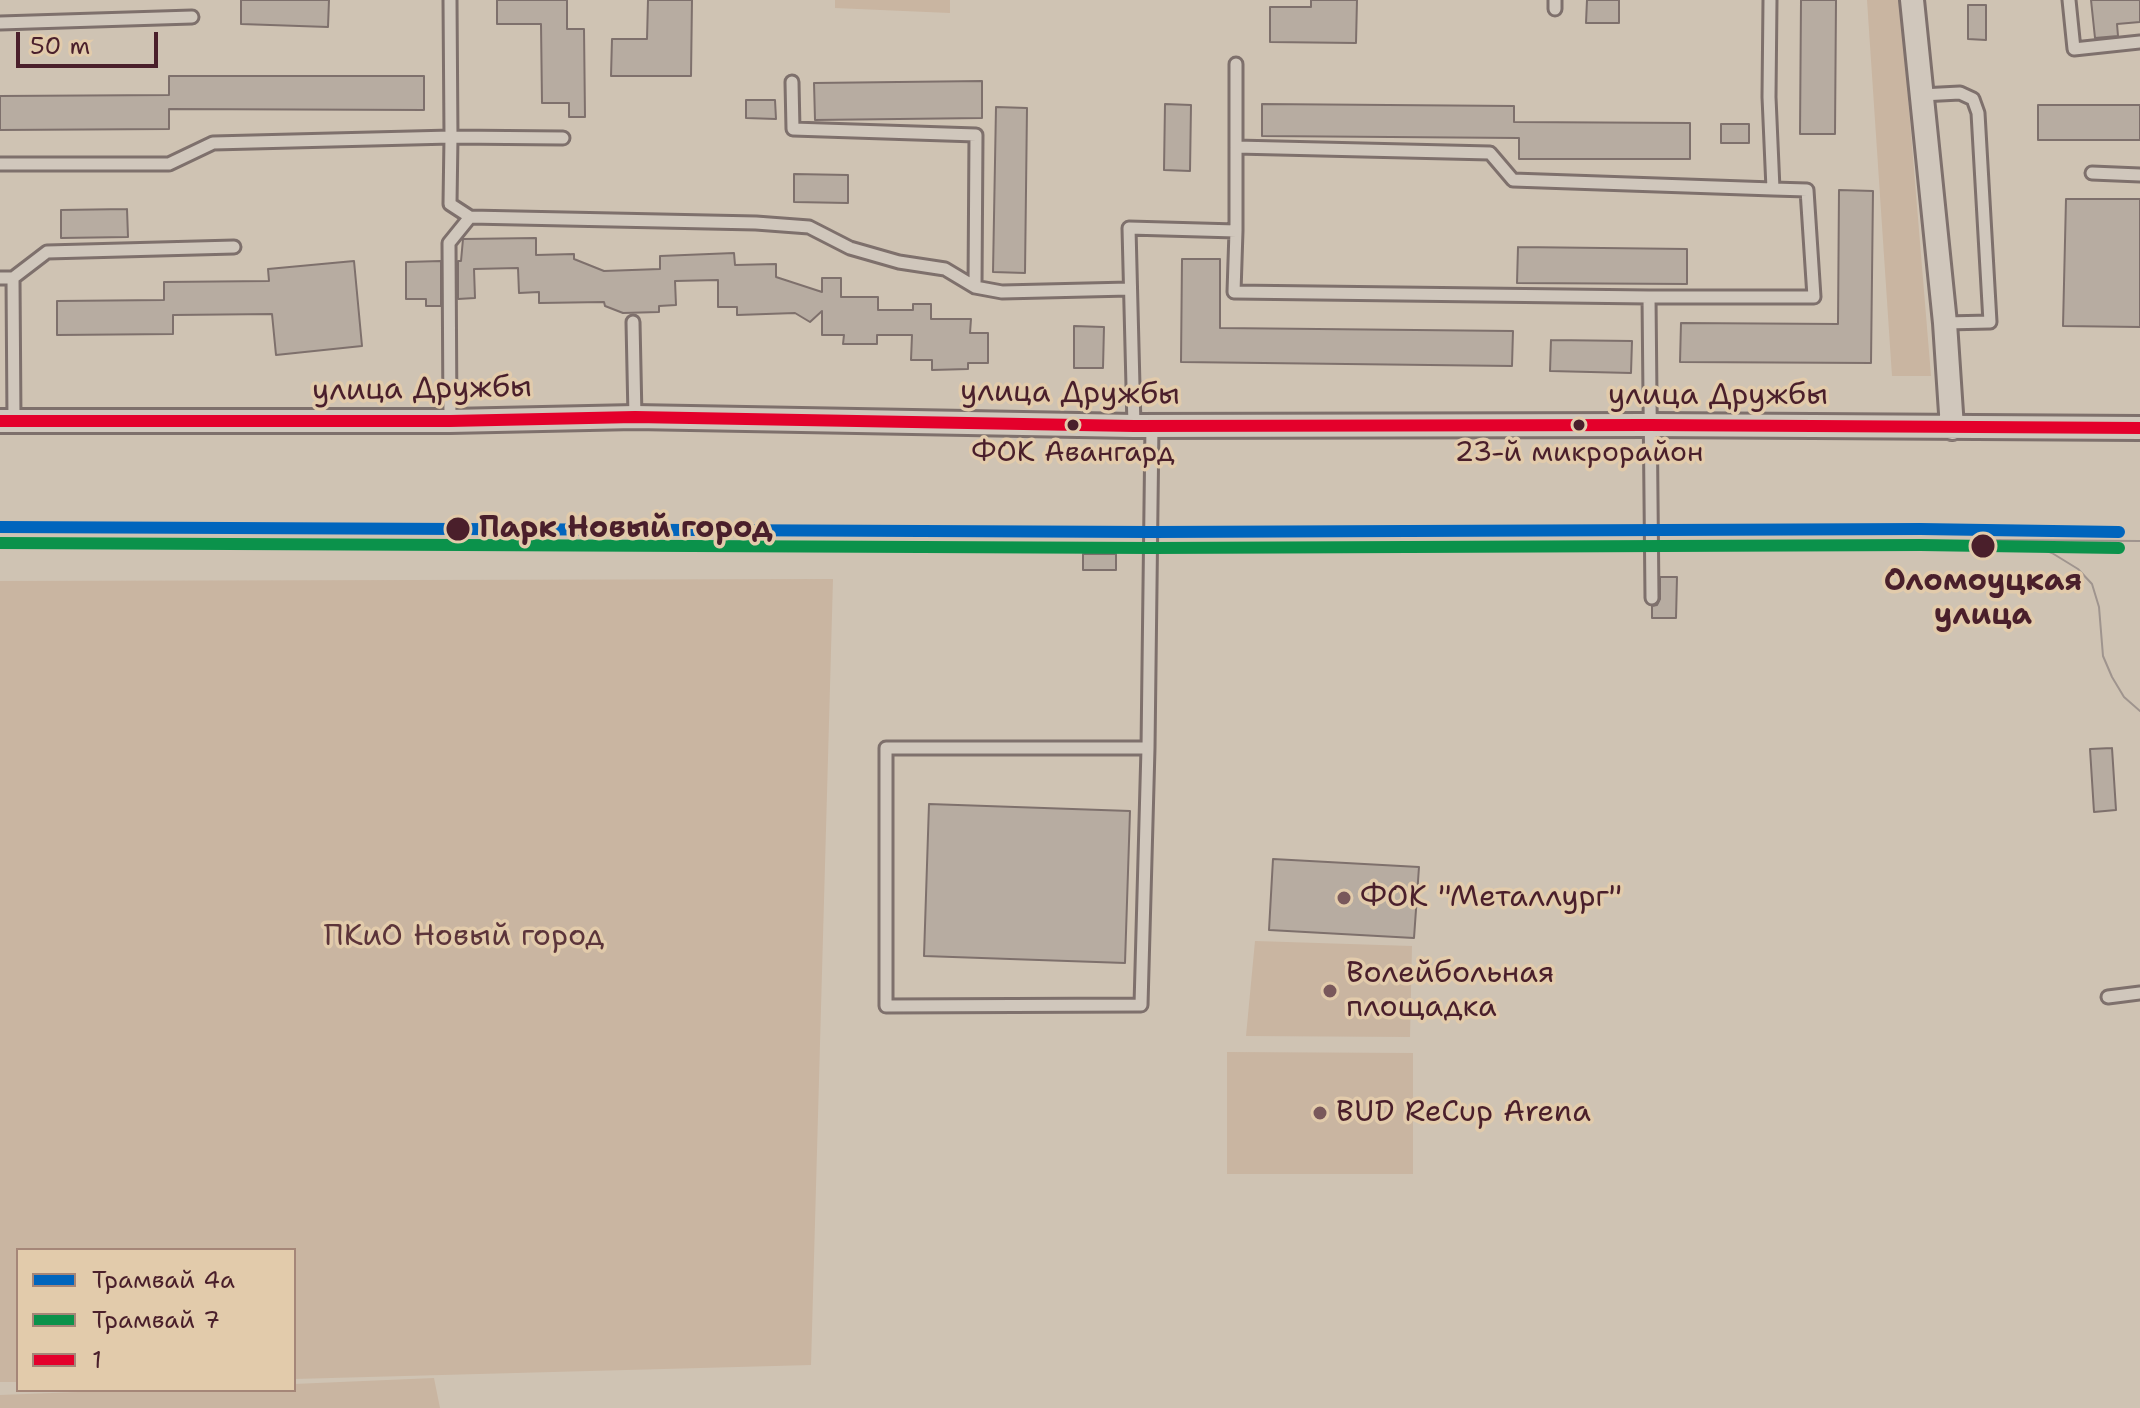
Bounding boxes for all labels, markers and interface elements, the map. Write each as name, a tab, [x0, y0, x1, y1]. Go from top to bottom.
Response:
scale bar	[20, 16, 162, 66]
text: 50 m	[30, 30, 90, 62]
street label: улица Дружбы	[312, 370, 532, 410]
street label: улица Дружбы	[960, 374, 1180, 414]
street label: улица Дружбы	[1608, 378, 1828, 414]
marker: ФОК Авангард	[1065, 417, 1081, 433]
marker: 23-й микрорайон	[1571, 417, 1587, 433]
place label: ФОК Авангард	[971, 437, 1175, 471]
place label: 23-й микрорайон	[1455, 437, 1703, 471]
place label: Парк Новый город	[479, 511, 773, 547]
marker: Парк Новый город	[444, 515, 472, 543]
marker: Оломоуцкая улица	[1969, 532, 1997, 560]
place label: Оломоуцкая улица	[1884, 564, 2082, 634]
place label: ФОК "Металлург"	[1360, 880, 1622, 916]
marker: ФОК "Металлург"	[1335, 889, 1353, 907]
park label: ПКиО Новый город	[324, 919, 604, 955]
place label: Волейбольная площадка	[1346, 956, 1554, 1026]
marker: Волейбольная площадка	[1321, 982, 1339, 1000]
place label: BUD ReCup Arena	[1336, 1095, 1591, 1131]
marker: BUD ReCup Arena	[1311, 1104, 1329, 1122]
legend	[16, 1248, 296, 1392]
text: Трамвай 4а	[92, 1264, 235, 1296]
text: Трамвай 7	[92, 1304, 220, 1336]
text: 1	[92, 1344, 102, 1376]

